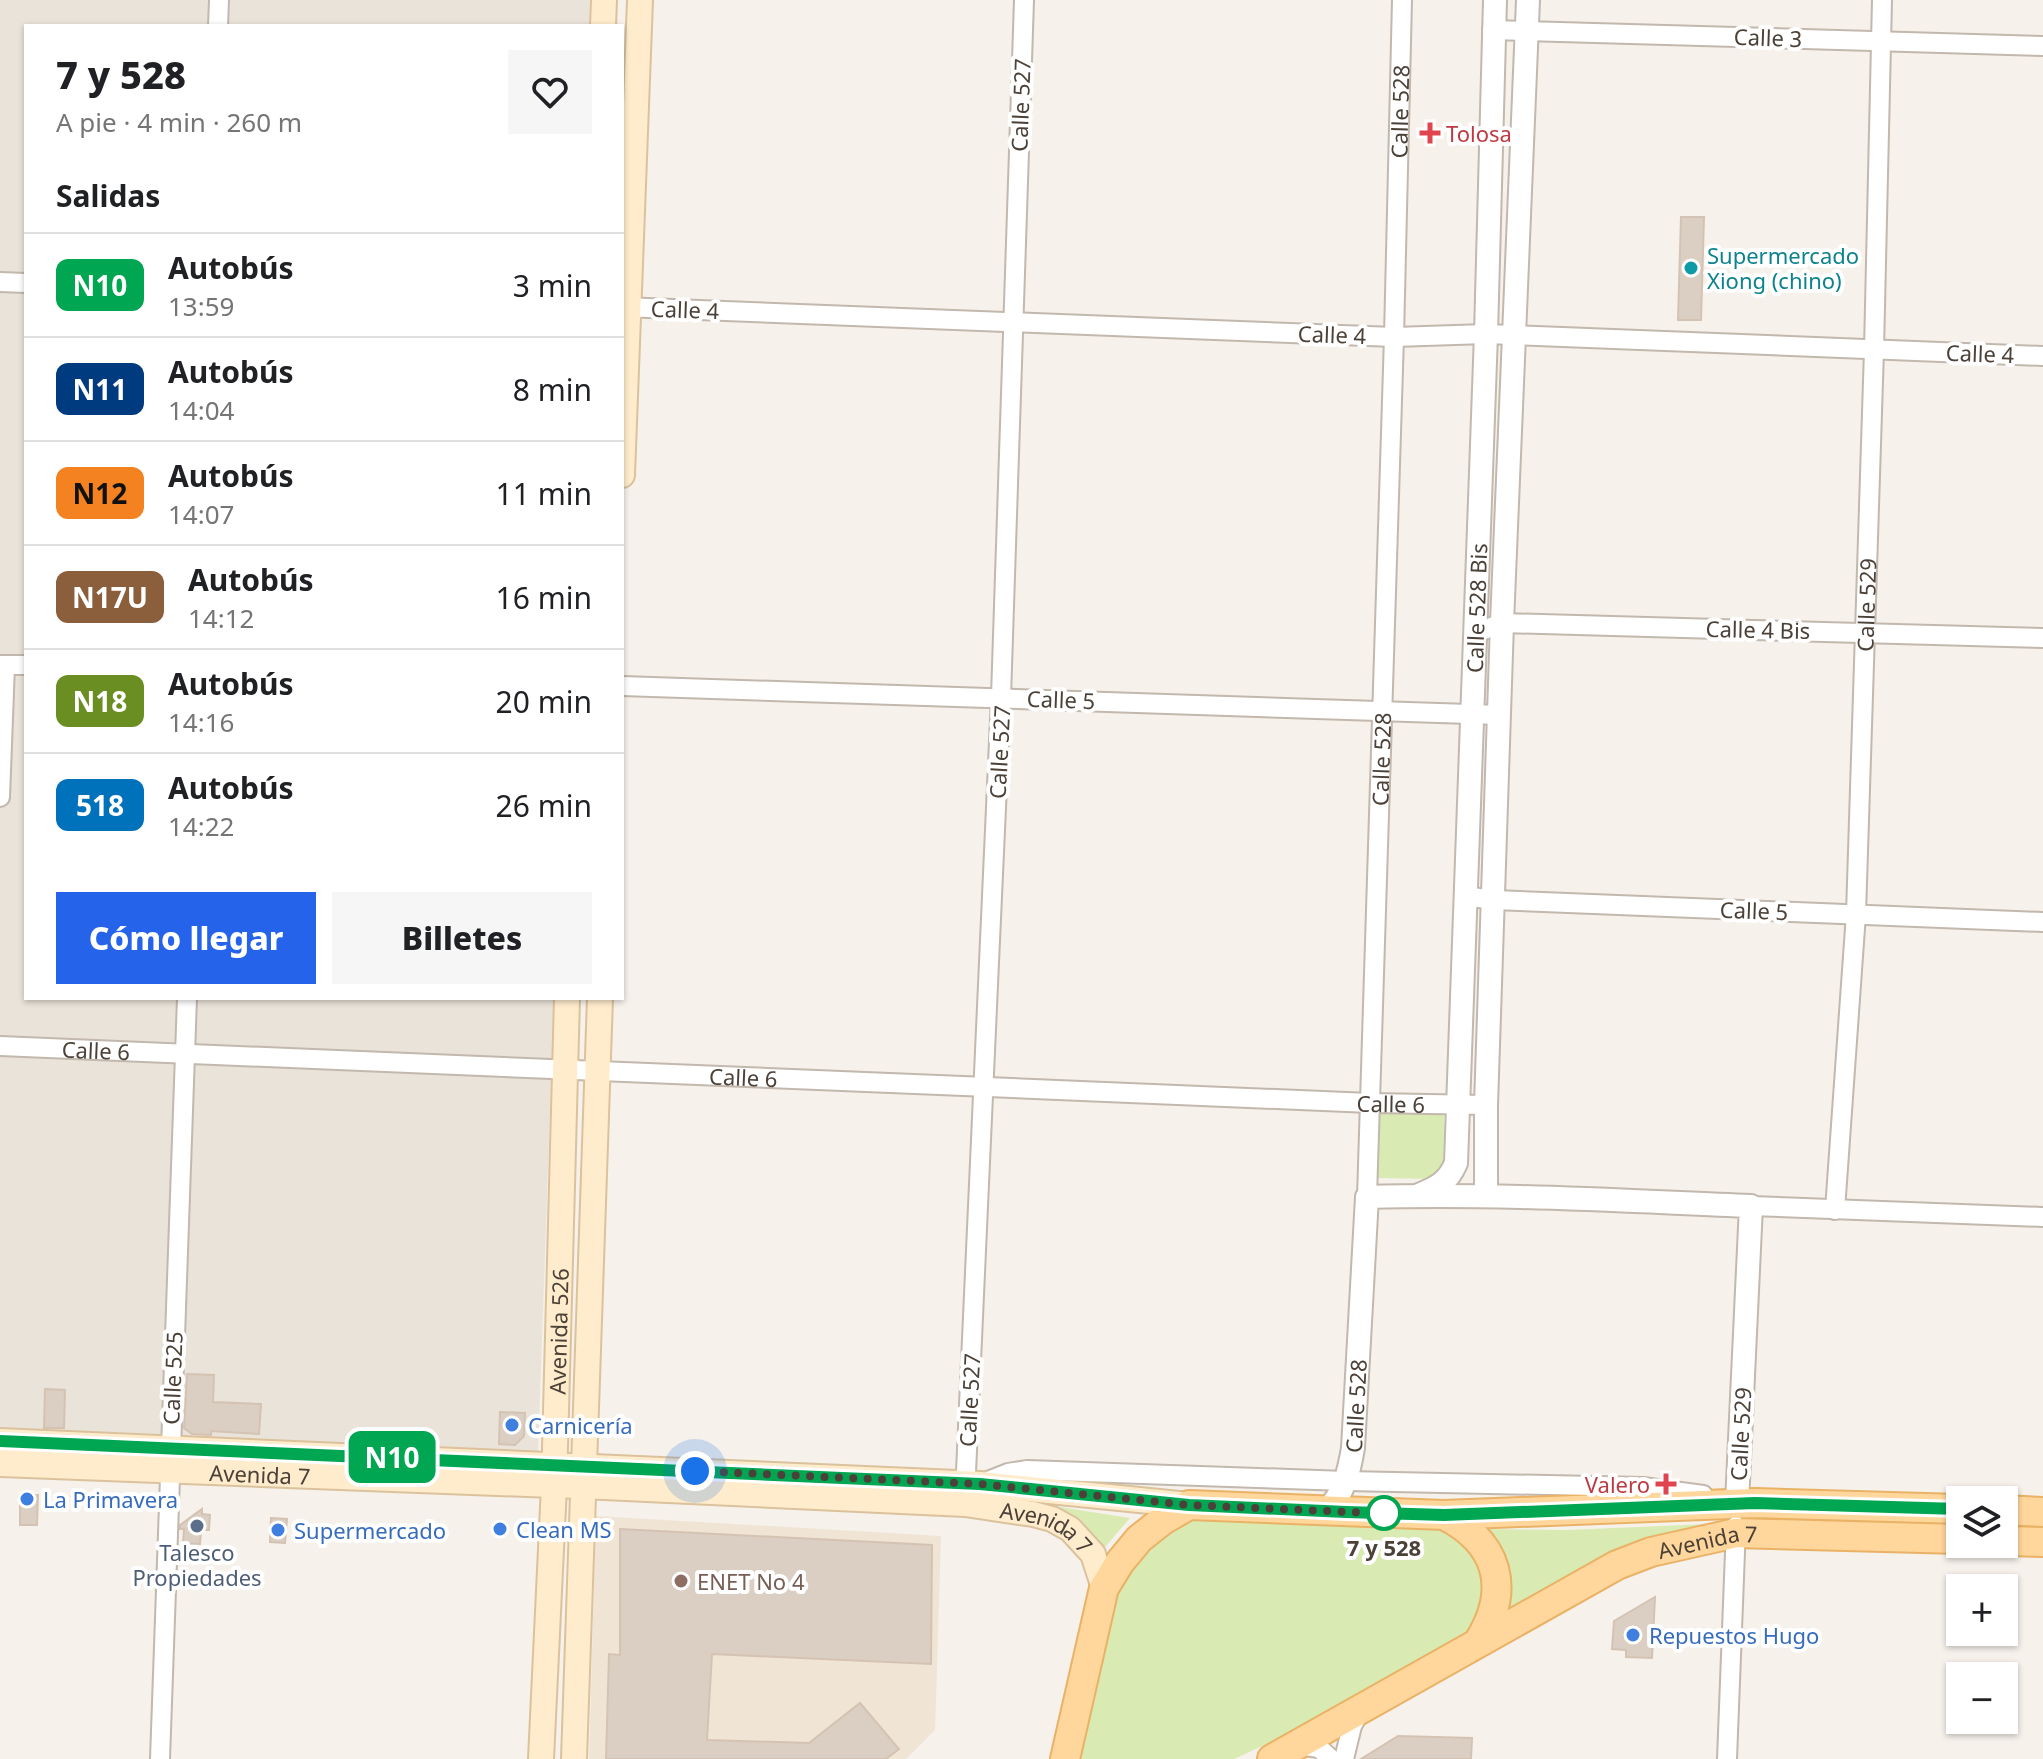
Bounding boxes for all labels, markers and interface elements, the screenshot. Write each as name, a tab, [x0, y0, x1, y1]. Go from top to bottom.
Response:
street label: Calle 3	[1733, 21, 1803, 53]
text: 7 y 528	[56, 48, 186, 100]
button: heart	[508, 50, 592, 134]
street label: Calle 527	[1003, 58, 1037, 152]
street label: Calle 528	[1383, 64, 1415, 159]
text: A pie · 4 min · 260 m	[56, 104, 302, 140]
place label: Tolosa	[1446, 118, 1512, 148]
marker: Tolosa	[1421, 124, 1439, 142]
text: Salidas	[56, 175, 160, 216]
place label: Supermercado Xiong (chino)	[1707, 240, 1859, 295]
text: Autobús	[168, 247, 294, 288]
marker: Supermercado Xiong (chino)	[1682, 259, 1700, 277]
text: 3 min	[513, 265, 592, 306]
text: N10	[73, 266, 127, 304]
text: 13:59	[168, 288, 234, 324]
street label: Calle 4	[650, 293, 720, 325]
street label: Calle 4	[1297, 318, 1367, 350]
street label: Calle 4	[1945, 337, 2015, 369]
text: Autobús	[168, 351, 294, 392]
text: 8 min	[513, 369, 592, 410]
text: N11	[73, 370, 127, 408]
text: 14:04	[168, 392, 234, 428]
text: Autobús	[168, 455, 294, 496]
text: 11 min	[496, 473, 592, 514]
text: N12	[73, 474, 127, 512]
text: 14:07	[168, 496, 234, 532]
street label: Calle 528 Bis	[1459, 543, 1493, 673]
street label: Calle 529	[1849, 558, 1882, 652]
text: Autobús	[188, 559, 314, 600]
text: 16 min	[496, 577, 592, 618]
text: N17U	[72, 578, 148, 616]
text: 14:12	[188, 600, 254, 636]
street label: Calle 4 Bis	[1705, 613, 1811, 645]
text: Autobús	[168, 663, 294, 704]
text: 20 min	[496, 681, 592, 722]
text: N18	[73, 682, 127, 720]
street label: Calle 5	[1026, 683, 1096, 715]
text: 14:16	[168, 704, 234, 740]
street label: Calle 527	[982, 705, 1016, 799]
street label: Calle 528	[1364, 712, 1397, 806]
text: Autobús	[168, 767, 294, 808]
text: 26 min	[496, 785, 592, 826]
text: 518	[76, 786, 124, 824]
text: 14:22	[168, 808, 234, 844]
button: Cómo llegar	[56, 892, 316, 984]
button: Billetes	[332, 892, 592, 984]
street label: Calle 5	[1719, 894, 1789, 926]
street label: Calle 6	[61, 1034, 131, 1066]
street label: Calle 6	[709, 1061, 778, 1093]
street label: Calle 6	[1356, 1087, 1425, 1119]
street label: Avenida 526	[541, 1268, 575, 1395]
street label: Calle 525	[155, 1331, 189, 1425]
street label: Calle 527	[952, 1353, 986, 1447]
street label: Calle 528	[1338, 1358, 1373, 1453]
street label: Calle 529	[1723, 1387, 1757, 1481]
place label: Carnicería	[528, 1410, 633, 1440]
marker: Carnicería	[503, 1416, 521, 1434]
line badge: N10	[346, 1431, 438, 1483]
text: N10	[365, 1438, 419, 1476]
your location	[675, 1451, 715, 1491]
street label: Avenida 7	[209, 1457, 311, 1491]
place label: Valero	[1585, 1469, 1650, 1499]
marker: Valero	[1657, 1475, 1675, 1493]
place label: La Primavera	[43, 1484, 178, 1514]
map controls	[1946, 1486, 2018, 1734]
button: layers	[1946, 1486, 2018, 1558]
marker: La Primavera	[18, 1490, 36, 1508]
street label: Avenida 7	[998, 1494, 1100, 1560]
marker: 7 y 528	[1367, 1496, 1401, 1530]
place label: Clean MS	[516, 1514, 612, 1544]
place label: Supermercado	[294, 1515, 446, 1545]
marker: Talesco Propiedades	[188, 1517, 206, 1535]
street label: Avenida 7	[1655, 1518, 1758, 1565]
marker: Clean MS	[491, 1520, 509, 1538]
marker: Supermercado	[269, 1521, 287, 1539]
place label: 7 y 528	[1347, 1532, 1421, 1562]
place label: Talesco Propiedades	[132, 1537, 262, 1592]
place label: ENET No 4	[697, 1566, 805, 1596]
marker: ENET No 4	[672, 1572, 690, 1590]
button: +	[1946, 1574, 2018, 1646]
place label: Repuestos Hugo	[1649, 1620, 1819, 1650]
marker: Repuestos Hugo	[1624, 1626, 1642, 1644]
button: −	[1946, 1662, 2018, 1734]

